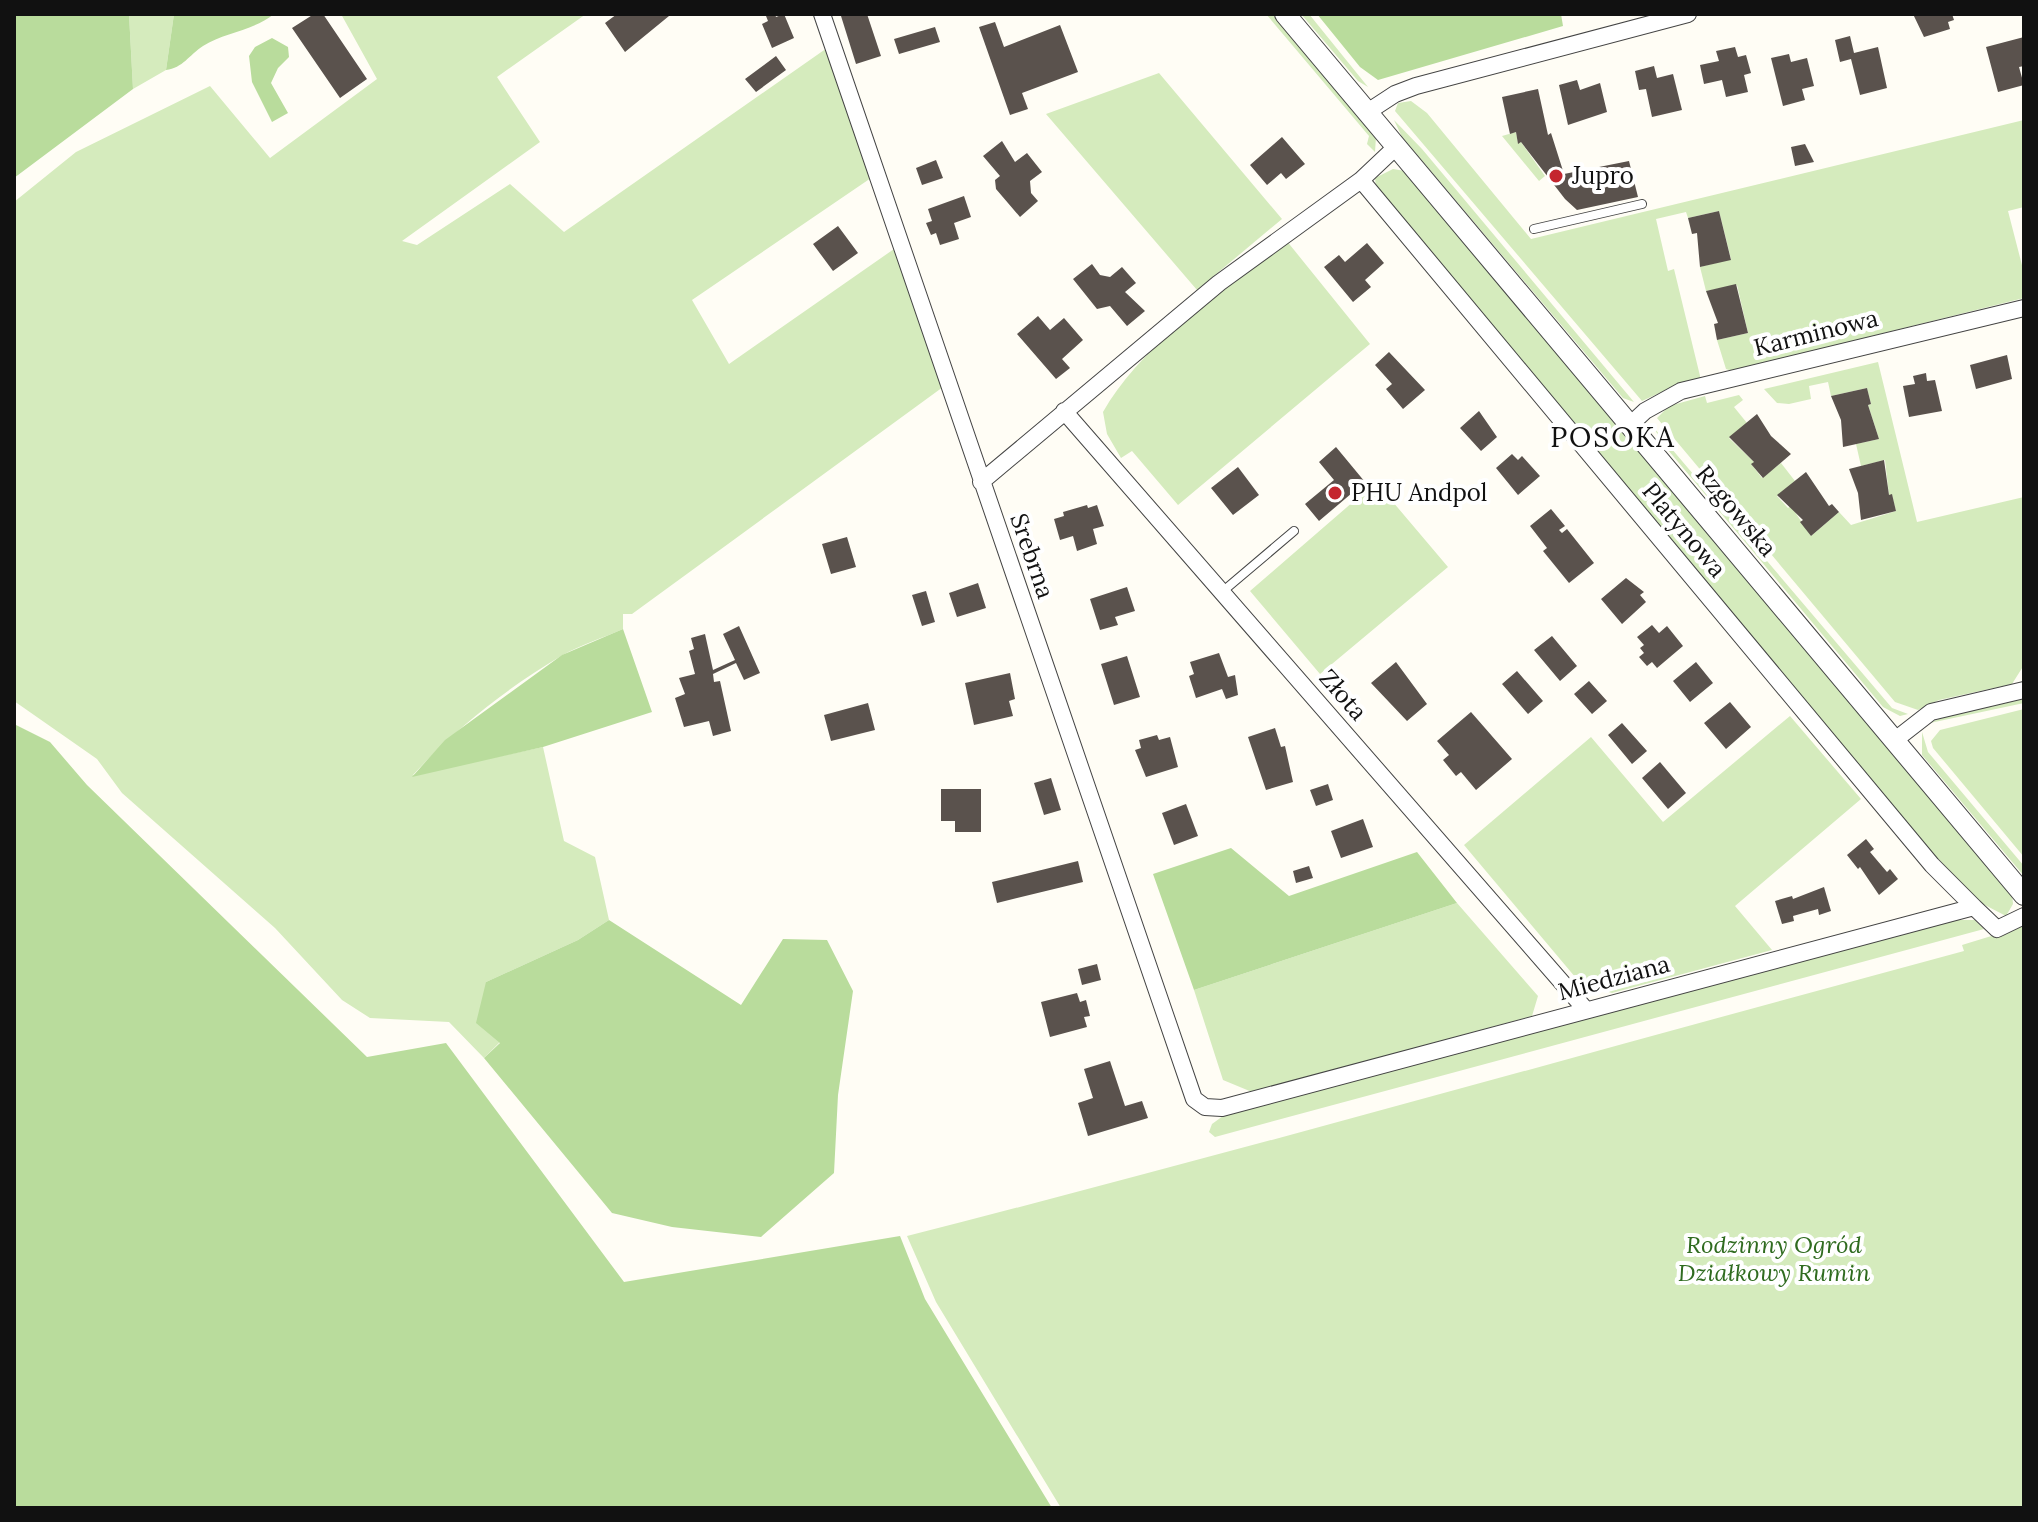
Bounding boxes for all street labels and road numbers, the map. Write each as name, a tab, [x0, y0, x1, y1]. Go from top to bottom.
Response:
street label: Karminowa	[1750, 302, 1881, 363]
street label: Rzgowska	[1689, 459, 1784, 563]
street label: Platynowa	[1636, 476, 1733, 584]
street label: Srebrna	[1003, 509, 1061, 602]
street label: Złota	[1313, 663, 1374, 727]
street label: Miedziana	[1555, 948, 1673, 1007]

